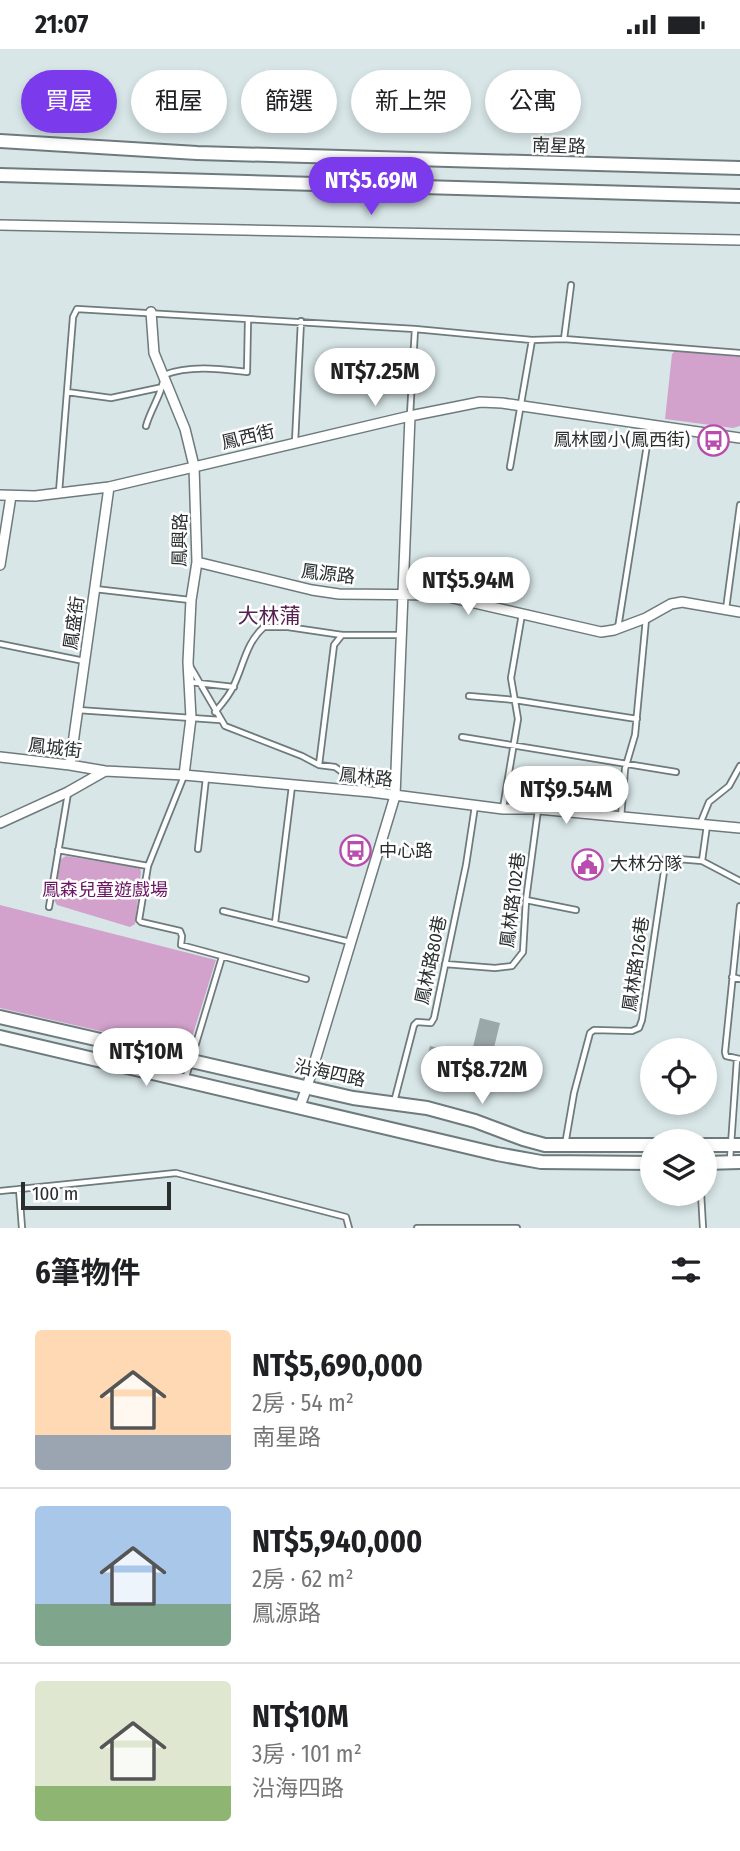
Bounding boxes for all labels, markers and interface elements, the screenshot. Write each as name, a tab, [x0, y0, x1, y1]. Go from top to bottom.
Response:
text: 21:07	[35, 9, 88, 40]
chip: 買屋	[21, 70, 117, 133]
chip: 租屋	[131, 70, 227, 133]
chip: 篩選	[241, 70, 337, 133]
chip: 新上架	[351, 70, 471, 133]
chip: 公寓	[485, 70, 581, 133]
street label: 南星路	[532, 134, 586, 158]
pin: NT$5.69M	[299, 157, 443, 217]
text: NT$5.69M	[325, 166, 417, 194]
pin: NT$7.25M	[303, 349, 447, 408]
text: NT$7.25M	[330, 357, 420, 385]
street label: 鳳西街	[219, 420, 277, 454]
bus stop icon: 鳳林國小(鳳西街)	[696, 423, 730, 457]
place label: 鳳林國小(鳳西街)	[553, 429, 690, 451]
street label: 鳳興路	[169, 513, 191, 567]
pin: NT$5.94M	[396, 557, 540, 617]
street label: 鳳源路	[300, 560, 356, 588]
text: NT$5.94M	[422, 566, 514, 594]
street label: 鳳盛街	[59, 595, 89, 651]
district label: 大林蒲	[238, 603, 301, 629]
street label: 鳳城街	[27, 734, 83, 762]
street label: 鳳林路	[338, 763, 394, 791]
pin: NT$9.54M	[494, 767, 638, 826]
text: NT$9.54M	[520, 775, 612, 803]
bus stop icon: 中心路	[339, 834, 373, 868]
place label: 中心路	[379, 840, 433, 862]
public building icon: 大林分隊	[570, 847, 604, 881]
street label: 鳳林路102巷	[496, 851, 530, 949]
place label: 大林分隊	[610, 853, 682, 875]
park label: 鳳森兒童遊戲場	[42, 879, 168, 901]
street label: 鳳林路80巷	[411, 914, 451, 1006]
street label: 鳳林路126巷	[618, 915, 654, 1013]
pin: NT$10M	[89, 1028, 203, 1088]
text: NT$10M	[109, 1037, 183, 1065]
map controls	[640, 1038, 717, 1206]
button: locate	[640, 1038, 717, 1115]
pin: NT$8.72M	[410, 1047, 554, 1106]
street label: 沿海四路	[292, 1055, 368, 1091]
text: NT$8.72M	[437, 1055, 527, 1083]
button: layers	[640, 1129, 717, 1206]
scale bar	[21, 1179, 172, 1211]
text: 100 m	[32, 1182, 78, 1205]
icon: filters	[667, 1251, 705, 1289]
text: 6筆物件	[35, 1255, 141, 1291]
text: NT$5,690,000	[252, 1348, 423, 1384]
icon: home	[91, 1358, 175, 1442]
text: 2房 · 54 m²	[252, 1389, 354, 1417]
text: 南星路	[252, 1423, 321, 1451]
text: NT$5,940,000	[252, 1524, 422, 1560]
icon: home	[91, 1534, 175, 1618]
text: 2房 · 62 m²	[252, 1565, 353, 1593]
text: 鳳源路	[252, 1599, 321, 1627]
text: NT$10M	[252, 1699, 349, 1735]
icon: home	[91, 1709, 175, 1793]
text: 3房 · 101 m²	[252, 1740, 362, 1768]
text: 沿海四路	[252, 1774, 344, 1802]

